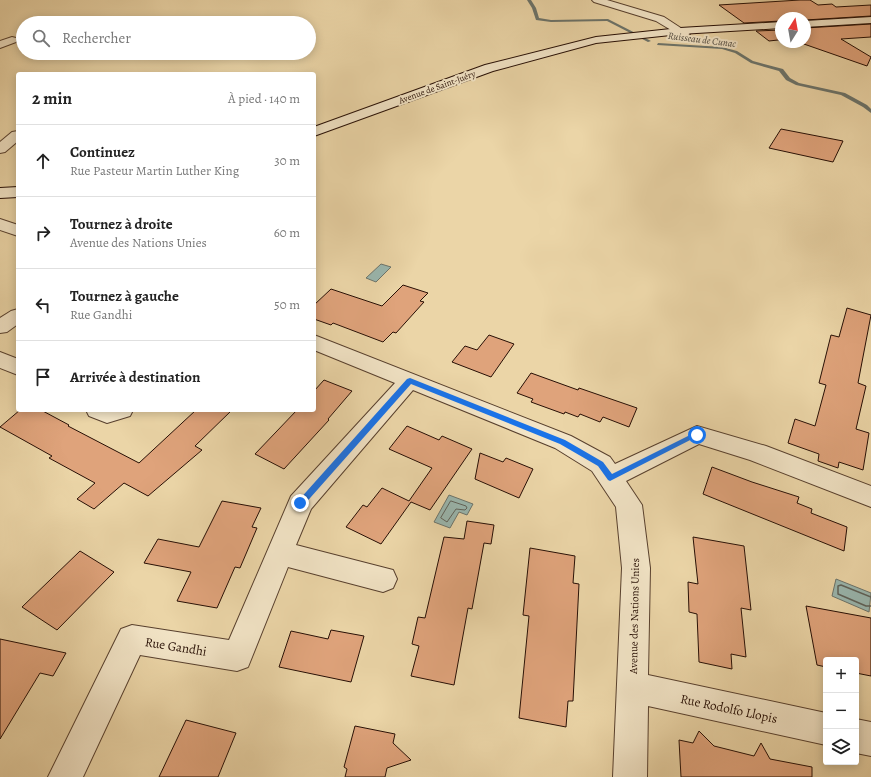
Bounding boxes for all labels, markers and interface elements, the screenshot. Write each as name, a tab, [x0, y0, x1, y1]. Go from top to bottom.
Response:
north arrow	[775, 12, 811, 48]
search box	[16, 16, 316, 60]
icon: search	[30, 27, 52, 49]
text: Rechercher	[62, 28, 131, 48]
water label: Ruisseau de Cunac	[667, 29, 737, 50]
street label: Avenue de Saint-Juéry	[396, 67, 478, 107]
text: 2 min	[32, 87, 72, 110]
text: À pied · 140 m	[228, 90, 300, 107]
text: Continuez	[70, 142, 135, 162]
icon: ahead	[32, 150, 54, 172]
text: 30 m	[274, 152, 300, 169]
text: Rue Pasteur Martin Luther King	[70, 162, 239, 179]
text: Tournez à droite	[70, 214, 173, 234]
icon: right	[32, 222, 54, 244]
text: 60 m	[274, 224, 300, 241]
text: Avenue des Nations Unies	[70, 234, 207, 251]
text: Tournez à gauche	[70, 286, 179, 306]
icon: left	[32, 294, 54, 316]
text: 50 m	[274, 296, 300, 313]
text: Rue Gandhi	[70, 306, 132, 323]
icon: arrive	[32, 366, 54, 388]
text: Arrivée à destination	[70, 367, 201, 387]
route start	[688, 426, 706, 444]
route end	[291, 494, 309, 512]
street label: Avenue des Nations Unies	[626, 558, 643, 675]
street label: Rue Gandhi	[144, 633, 208, 660]
map controls	[823, 657, 859, 765]
button: +	[823, 657, 859, 693]
street label: Rue Rodolfo Llopis	[679, 690, 779, 727]
button: −	[823, 693, 859, 729]
button: layers	[823, 729, 859, 765]

